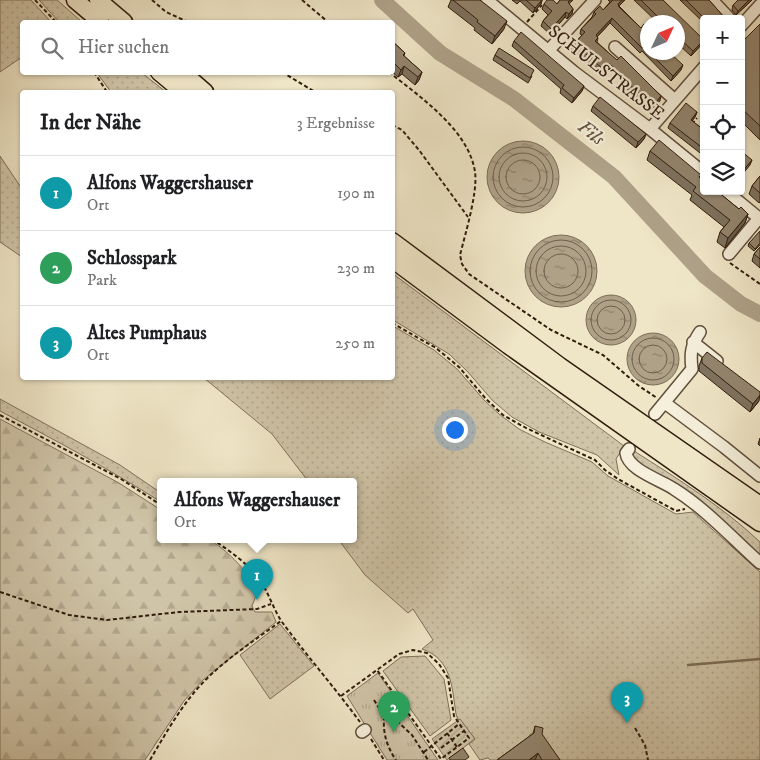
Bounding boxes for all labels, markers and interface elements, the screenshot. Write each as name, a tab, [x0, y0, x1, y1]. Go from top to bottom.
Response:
north arrow	[640, 15, 685, 60]
map controls	[700, 15, 745, 195]
button: +	[700, 15, 745, 60]
search box	[20, 20, 395, 75]
street label: SCHULSTRASSE	[543, 21, 669, 125]
icon: search	[38, 34, 66, 62]
text: Hier suchen	[78, 36, 169, 59]
button: −	[700, 60, 745, 105]
button: locate	[700, 105, 745, 150]
text: In der Nähe	[40, 110, 141, 136]
text: 3 Ergebnisse	[297, 113, 375, 133]
water label: Fils	[573, 115, 610, 151]
button: layers	[700, 150, 745, 195]
text: Alfons Waggershauser	[87, 172, 253, 195]
text: 1	[53, 183, 59, 203]
text: 190 m	[337, 183, 375, 203]
text: Ort	[87, 195, 109, 215]
text: Schlosspark	[87, 247, 177, 270]
text: 2	[52, 258, 60, 278]
text: 230 m	[337, 258, 375, 278]
text: Park	[87, 270, 117, 290]
text: Altes Pumphaus	[87, 322, 207, 345]
text: 3	[53, 333, 59, 353]
text: 250 m	[335, 333, 375, 353]
text: Ort	[87, 345, 109, 365]
your location	[442, 417, 468, 443]
popup	[157, 478, 357, 543]
text: Alfons Waggershauser	[174, 489, 340, 512]
text: Ort	[174, 512, 196, 532]
pin: 1	[241, 559, 273, 600]
pin: 3	[611, 682, 643, 723]
pin: 2	[378, 691, 410, 732]

